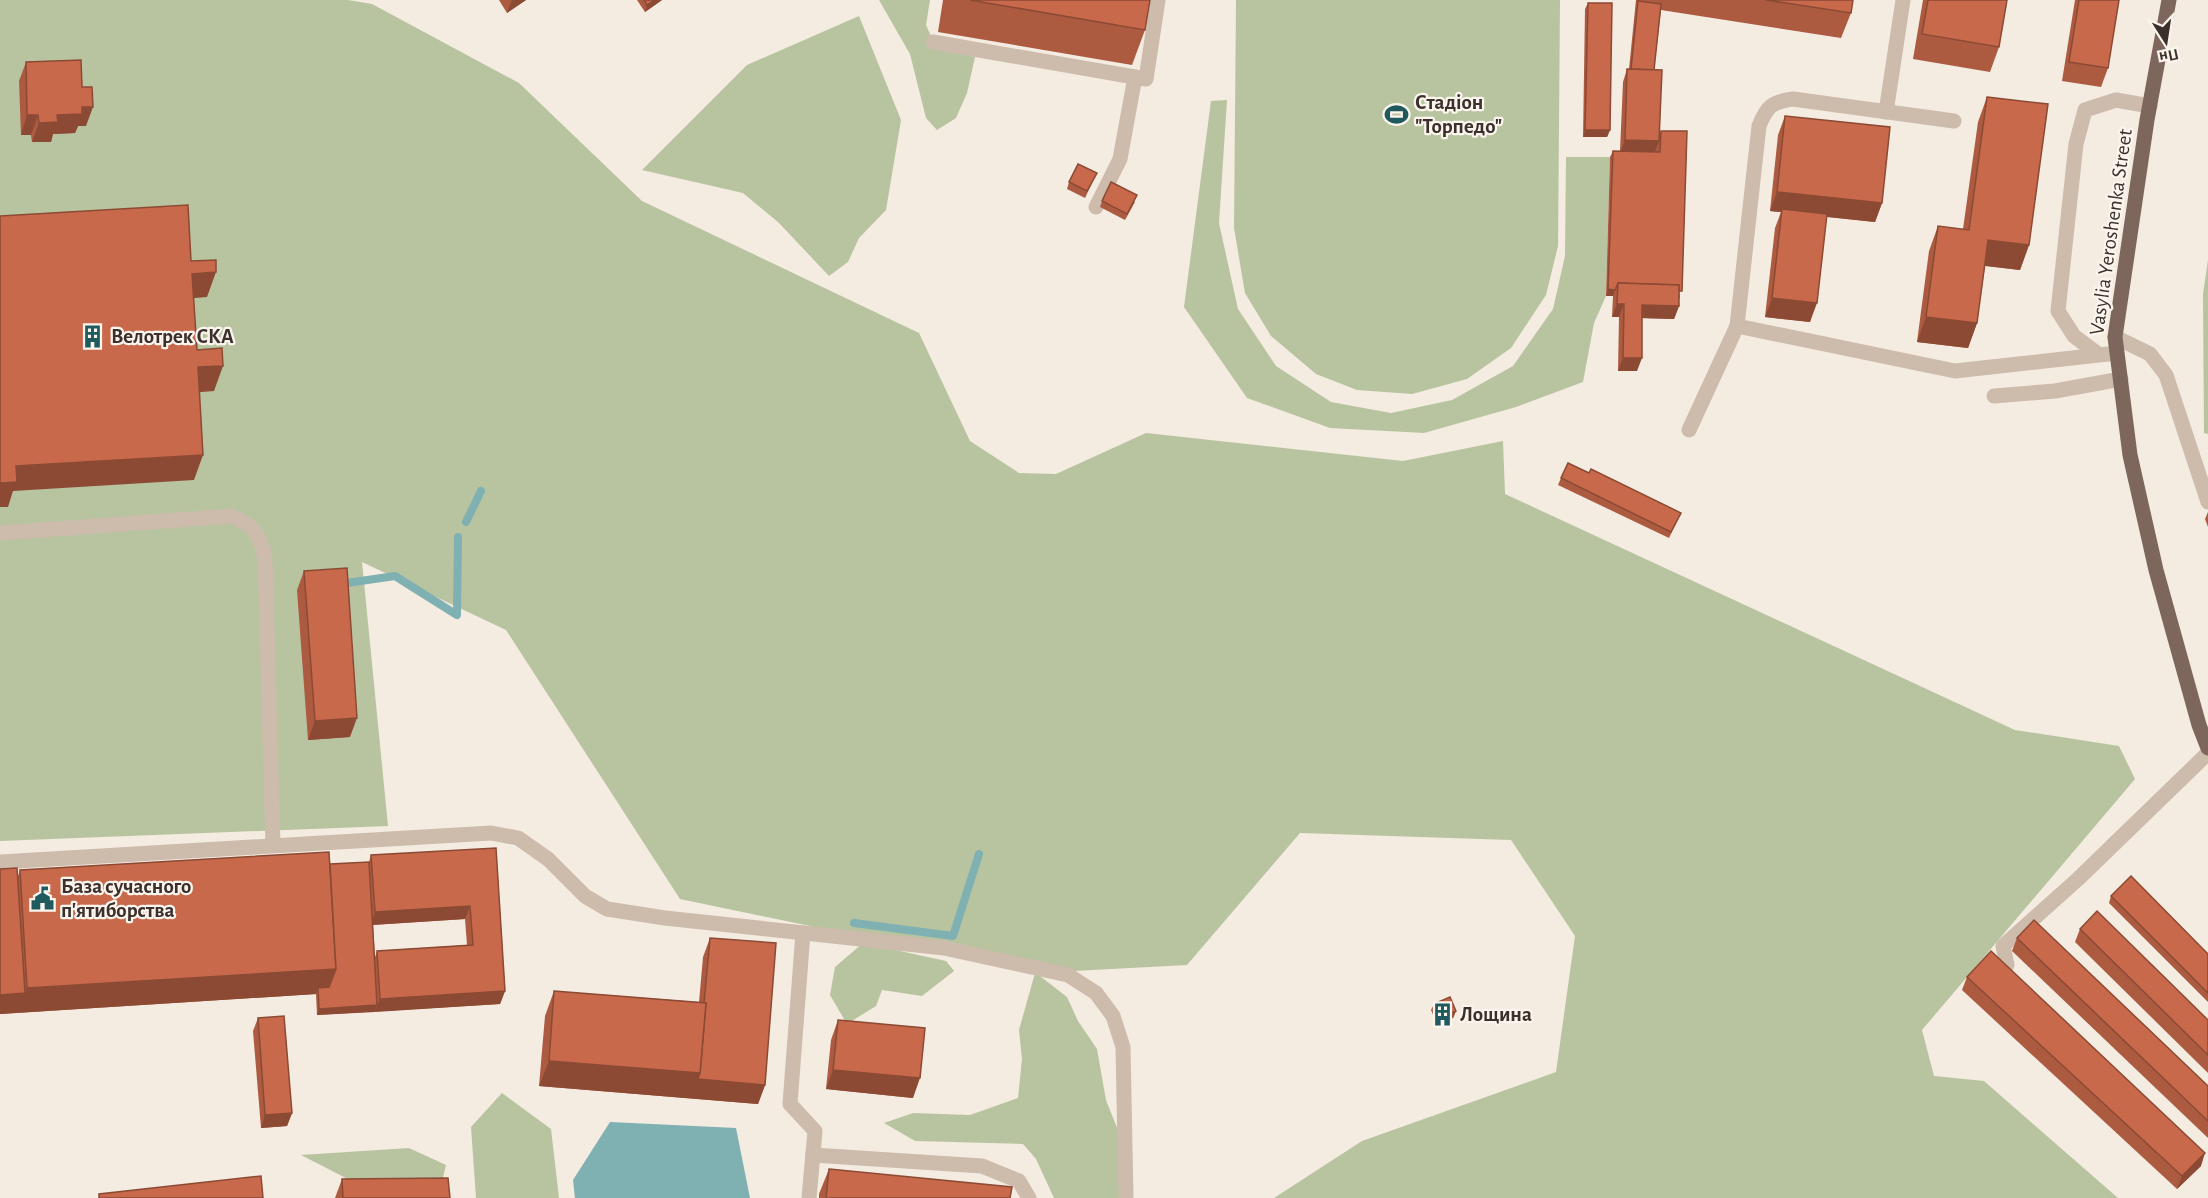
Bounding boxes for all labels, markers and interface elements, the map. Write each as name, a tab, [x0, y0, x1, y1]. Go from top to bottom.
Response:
north arrow	[2136, 12, 2196, 72]
text: Пн	[2158, 46, 2180, 66]
place label: Стадіон "Торпедо"	[1415, 92, 1502, 137]
sports icon: Стадіон "Торпедо"	[1384, 101, 1410, 127]
street label: Vasylia Yeroshenka Street	[2086, 127, 2136, 336]
building icon: Велотрек СКА	[80, 323, 106, 349]
place label: Велотрек СКА	[111, 326, 234, 347]
place label: База сучасного п'ятиборства	[61, 876, 191, 921]
public building icon: База сучасного п'ятиборства	[30, 885, 56, 911]
building icon: Лощина	[1429, 1001, 1455, 1027]
place label: Лощина	[1460, 1004, 1532, 1025]

